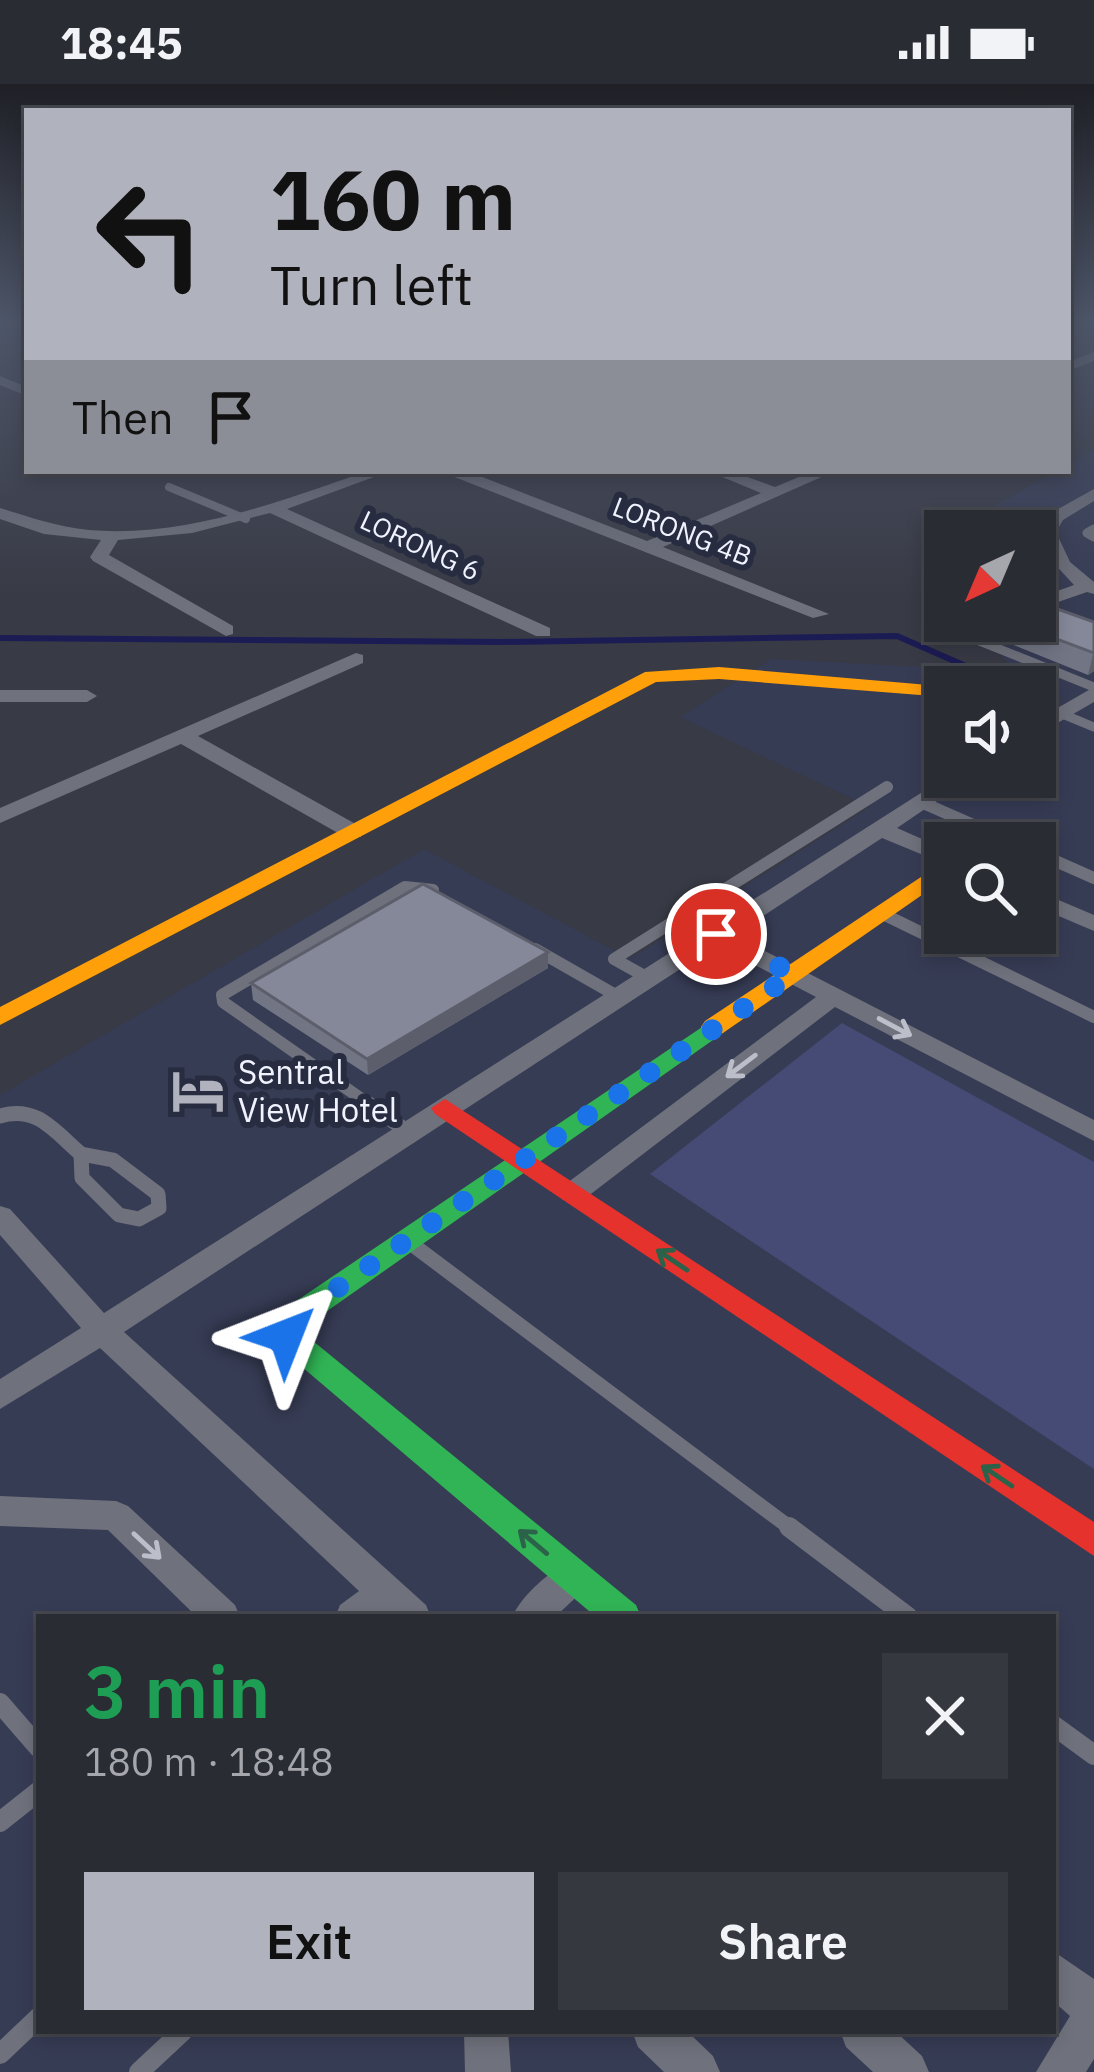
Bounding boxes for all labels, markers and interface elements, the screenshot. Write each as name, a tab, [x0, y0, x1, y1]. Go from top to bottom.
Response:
text: 18:45	[60, 13, 183, 71]
text: 160 m	[270, 144, 516, 253]
icon: left	[72, 156, 228, 312]
text: Turn left	[270, 250, 473, 320]
icon: arrive	[198, 384, 264, 450]
text: Then	[72, 388, 174, 446]
street label: LORONG 4B	[608, 488, 757, 573]
street label: LORONG 6	[355, 502, 486, 588]
north arrow	[924, 510, 1056, 642]
map controls	[924, 510, 1056, 954]
button: sound	[924, 666, 1056, 798]
button: search	[924, 822, 1056, 954]
pin	[665, 883, 767, 985]
icon: arrive	[683, 901, 749, 967]
one-way arrow	[876, 1016, 912, 1039]
place label: Sentral View Hotel	[238, 1050, 398, 1131]
one-way arrow	[726, 1052, 758, 1078]
hotel icon: Sentral View Hotel	[169, 1062, 227, 1120]
one-way arrow	[656, 1248, 690, 1273]
position arrow	[223, 1273, 349, 1399]
one-way arrow	[980, 1464, 1014, 1489]
one-way arrow	[517, 1530, 549, 1556]
one-way arrow	[131, 1531, 161, 1560]
text: 3 min	[84, 1644, 270, 1738]
button: close	[882, 1653, 1008, 1779]
text: 180 m · 18:48	[84, 1736, 334, 1787]
button: Exit	[84, 1872, 534, 2010]
button: Share	[558, 1872, 1008, 2010]

